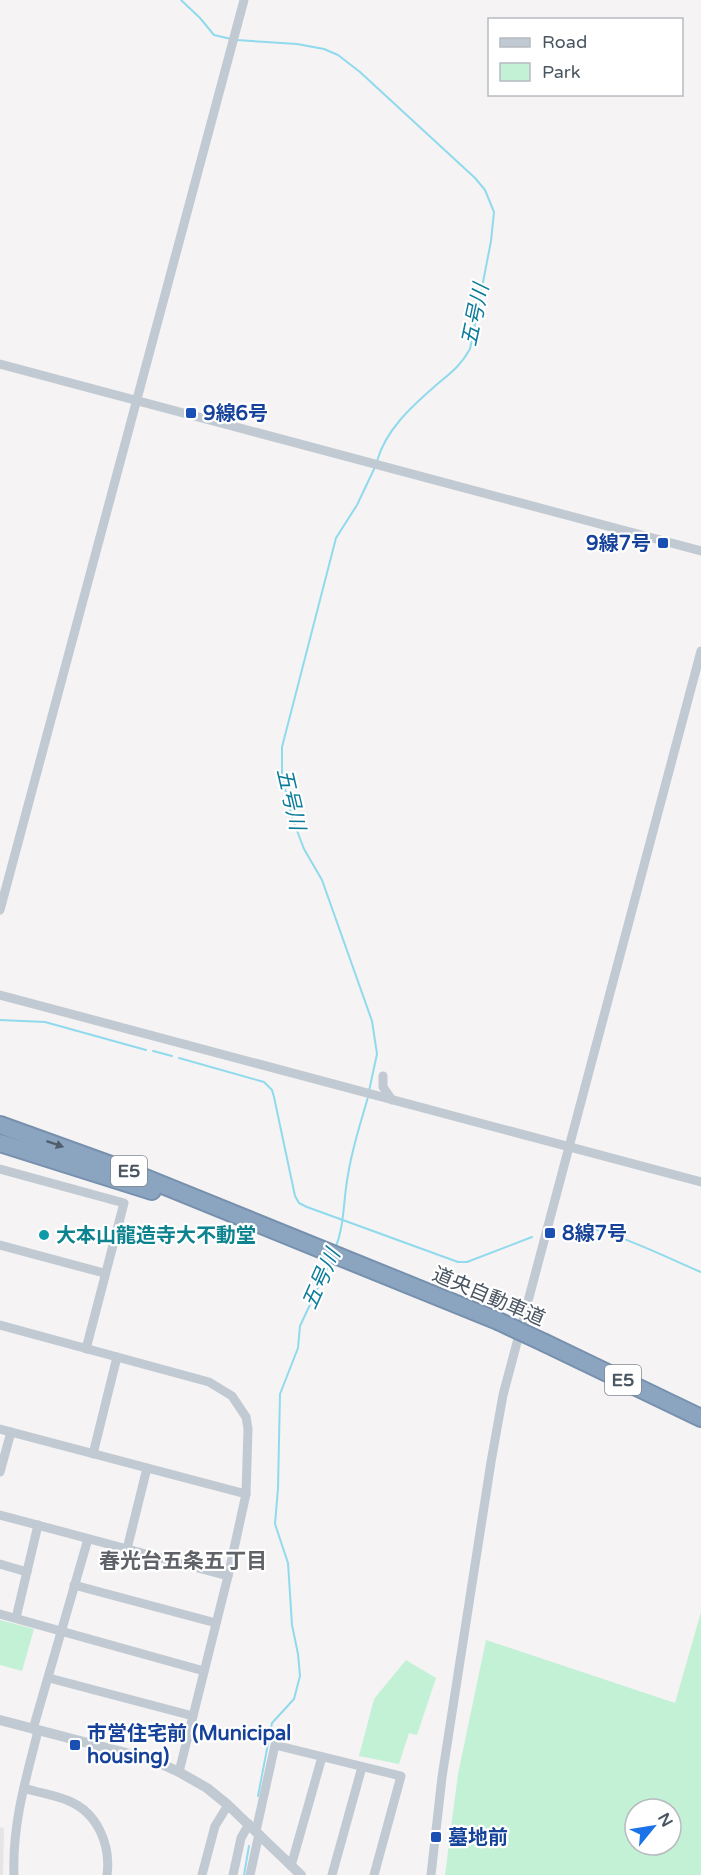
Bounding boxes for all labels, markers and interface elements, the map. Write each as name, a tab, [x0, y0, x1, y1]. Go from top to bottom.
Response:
legend	[488, 18, 683, 96]
text: Road	[542, 31, 587, 53]
text: Park	[542, 61, 581, 83]
water label: 五号川	[457, 280, 495, 349]
place label: 9線6号	[203, 402, 268, 426]
marker: 9線6号	[184, 406, 198, 420]
place label: 9線7号	[586, 532, 651, 556]
marker: 9線7号	[656, 536, 670, 550]
water label: 五号川	[271, 766, 310, 835]
one-way arrow	[46, 1139, 64, 1149]
road number: E5	[111, 1156, 147, 1186]
place label: 8線7号	[562, 1222, 627, 1246]
place label: 大本山龍造寺大不動堂	[56, 1224, 256, 1248]
marker: 8線7号	[543, 1226, 557, 1240]
marker: 大本山龍造寺大不動堂	[37, 1228, 51, 1242]
water label: 五号川	[297, 1244, 347, 1313]
street label: 道央自動車道	[429, 1262, 549, 1331]
road number: E5	[605, 1365, 641, 1395]
district label: 春光台五条五丁目	[99, 1549, 267, 1574]
place label: 市営住宅前 (Municipal housing)	[87, 1722, 291, 1769]
marker: 市営住宅前 (Municipal housing)	[68, 1738, 82, 1752]
north arrow	[623, 1797, 683, 1857]
text: N	[653, 1809, 677, 1831]
place label: 墓地前	[448, 1826, 508, 1850]
marker: 墓地前	[429, 1830, 443, 1844]

